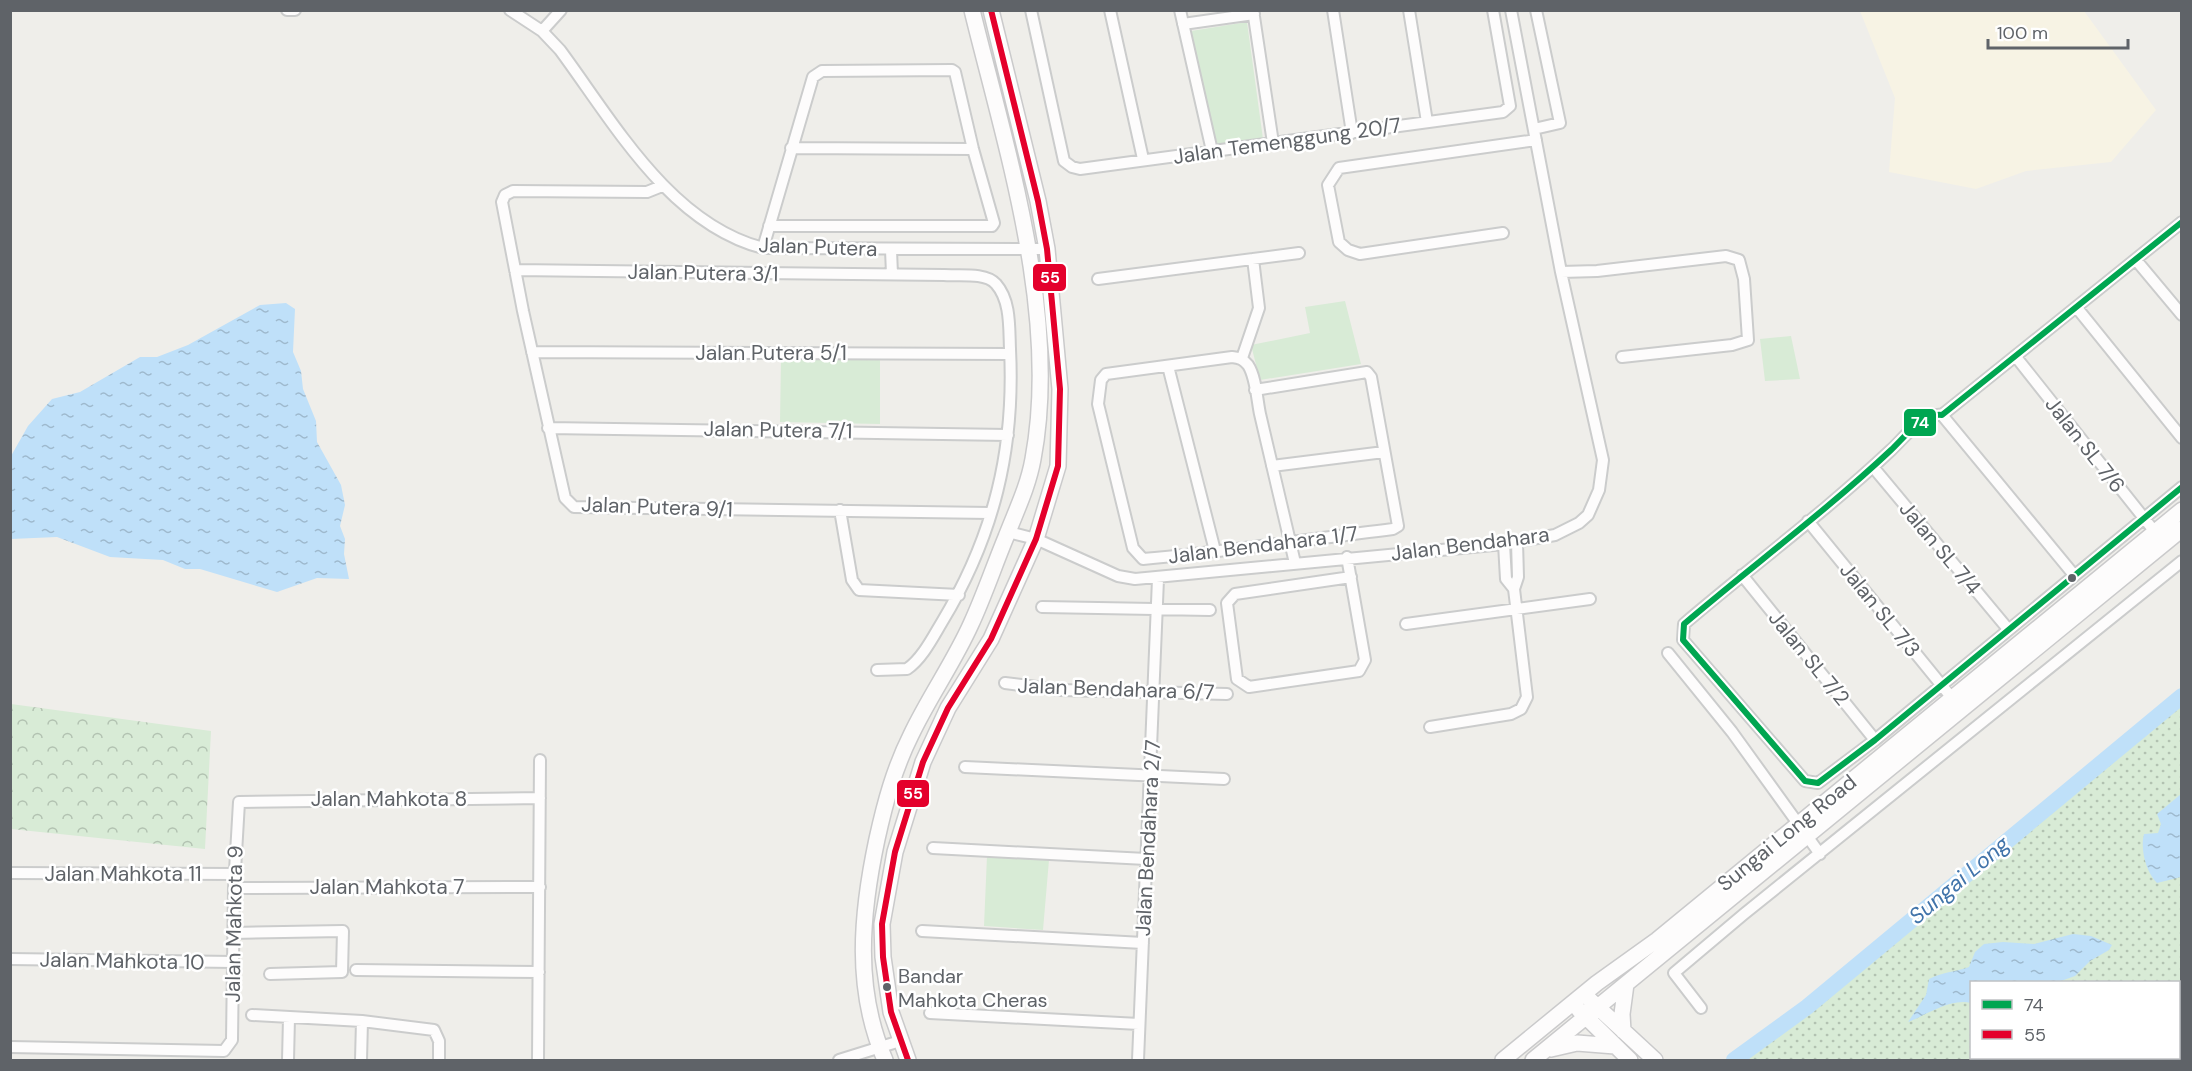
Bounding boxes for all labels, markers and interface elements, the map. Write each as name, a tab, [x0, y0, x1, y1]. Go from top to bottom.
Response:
scale bar	[1988, 12, 2128, 50]
text: 100 m	[1997, 21, 2048, 45]
street label: Jalan Temenggung 20/7	[1171, 111, 1403, 171]
street label: Jalan Putera	[758, 231, 878, 263]
street label: Jalan Putera 3/1	[627, 258, 779, 288]
line badge: 55	[1032, 263, 1067, 292]
text: 55	[1040, 267, 1060, 288]
street label: Jalan Putera 5/1	[695, 339, 847, 367]
street label: Jalan SL 7/6	[2039, 391, 2131, 499]
line badge: 74	[1903, 408, 1937, 437]
text: 74	[1911, 412, 1929, 433]
street label: Jalan Putera 7/1	[703, 415, 853, 445]
street label: Jalan Putera 9/1	[581, 490, 733, 524]
street label: Jalan SL 7/4	[1893, 496, 1987, 601]
street label: Jalan Bendahara 1/7	[1166, 519, 1360, 571]
street label: Jalan Bendahara	[1389, 520, 1551, 568]
street label: Jalan SL 7/3	[1833, 557, 1927, 663]
unlabelled marker	[2066, 572, 2078, 584]
street label: Jalan SL 7/2	[1762, 605, 1856, 711]
street label: Jalan Bendahara 6/7	[1017, 672, 1215, 706]
street label: Jalan Bendahara 2/7	[1129, 739, 1167, 937]
street label: Sungai Long Road	[1712, 768, 1862, 898]
line badge: 55	[896, 779, 930, 808]
text: 55	[903, 783, 923, 804]
street label: Jalan Mahkota 8	[311, 785, 467, 813]
water label: Sungai Long	[1903, 829, 2016, 931]
street label: Jalan Mahkota 9	[219, 845, 249, 1003]
street label: Jalan Mahkota 11	[44, 860, 202, 888]
street label: Jalan Mahkota 7	[309, 873, 465, 901]
street label: Jalan Mahkota 10	[39, 946, 205, 976]
place label: Bandar Mahkota Cheras	[898, 963, 1048, 1013]
marker: Bandar Mahkota Cheras	[881, 981, 893, 993]
legend	[1970, 981, 2180, 1059]
text: 74	[2024, 993, 2044, 1017]
text: 55	[2024, 1023, 2046, 1047]

